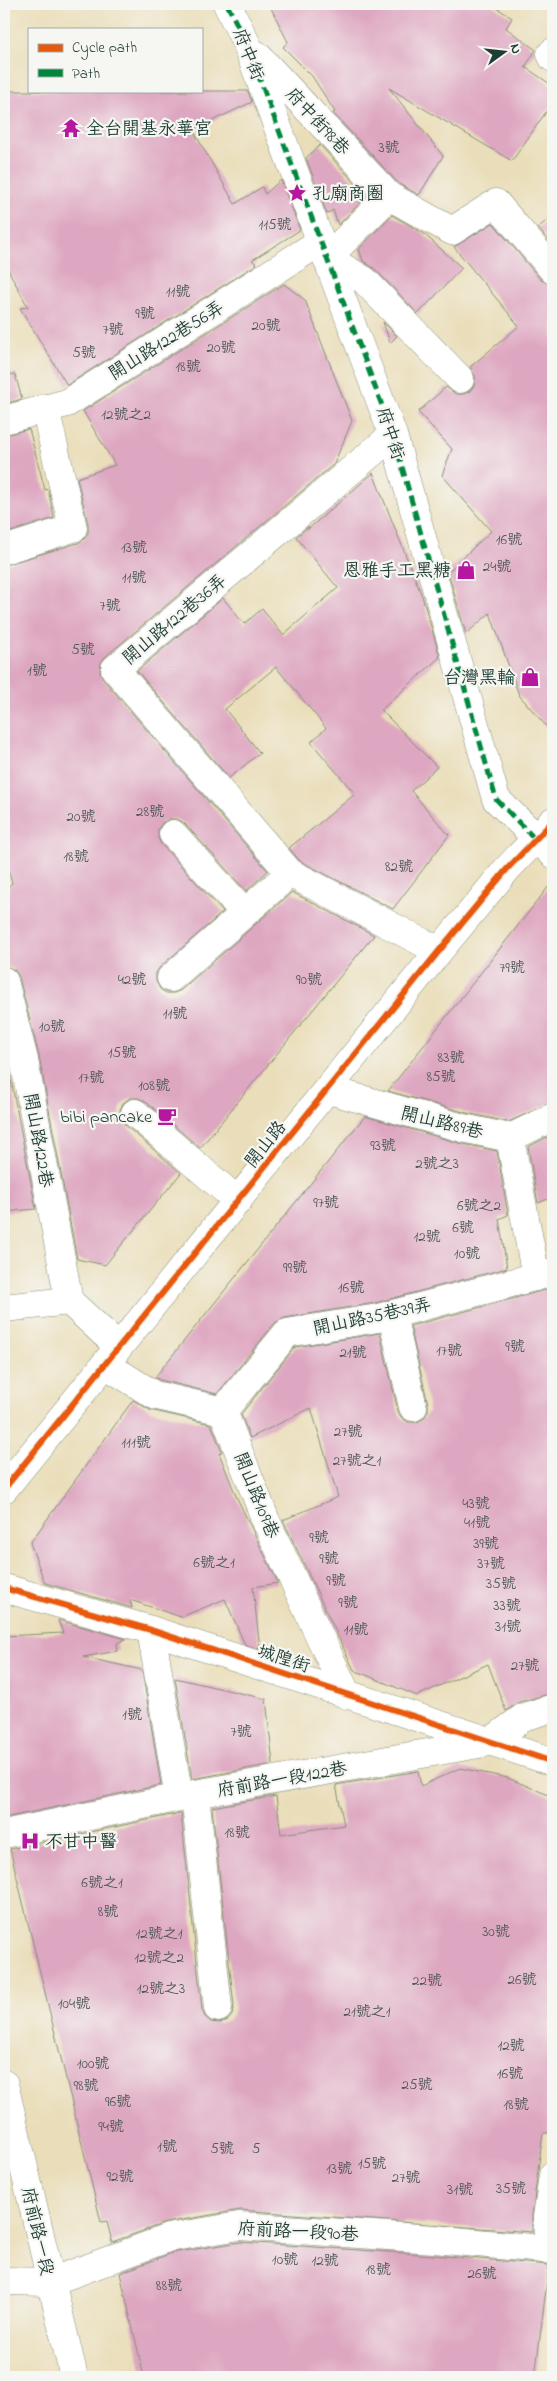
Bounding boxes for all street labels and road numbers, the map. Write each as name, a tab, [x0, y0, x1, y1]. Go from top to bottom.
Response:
street label: 府中街	[225, 25, 269, 85]
street label: 府中街98巷	[278, 83, 355, 162]
street label: 開山路122巷56弄	[104, 296, 230, 388]
street label: 府中街	[368, 404, 410, 463]
street label: 開山路122巷36弄	[118, 569, 233, 672]
street label: 開山路122巷	[16, 1091, 58, 1190]
street label: 開山路89巷	[398, 1101, 485, 1147]
street label: 開山路	[239, 1116, 294, 1174]
street label: 開山路35巷39弄	[311, 1293, 434, 1343]
street label: 開山路109巷	[226, 1449, 284, 1543]
street label: 城隍街	[254, 1639, 313, 1681]
street label: 府前路一段122巷	[215, 1757, 349, 1805]
street label: 府前路一段	[13, 2185, 59, 2278]
street label: 府前路一段90巷	[237, 2217, 359, 2249]

